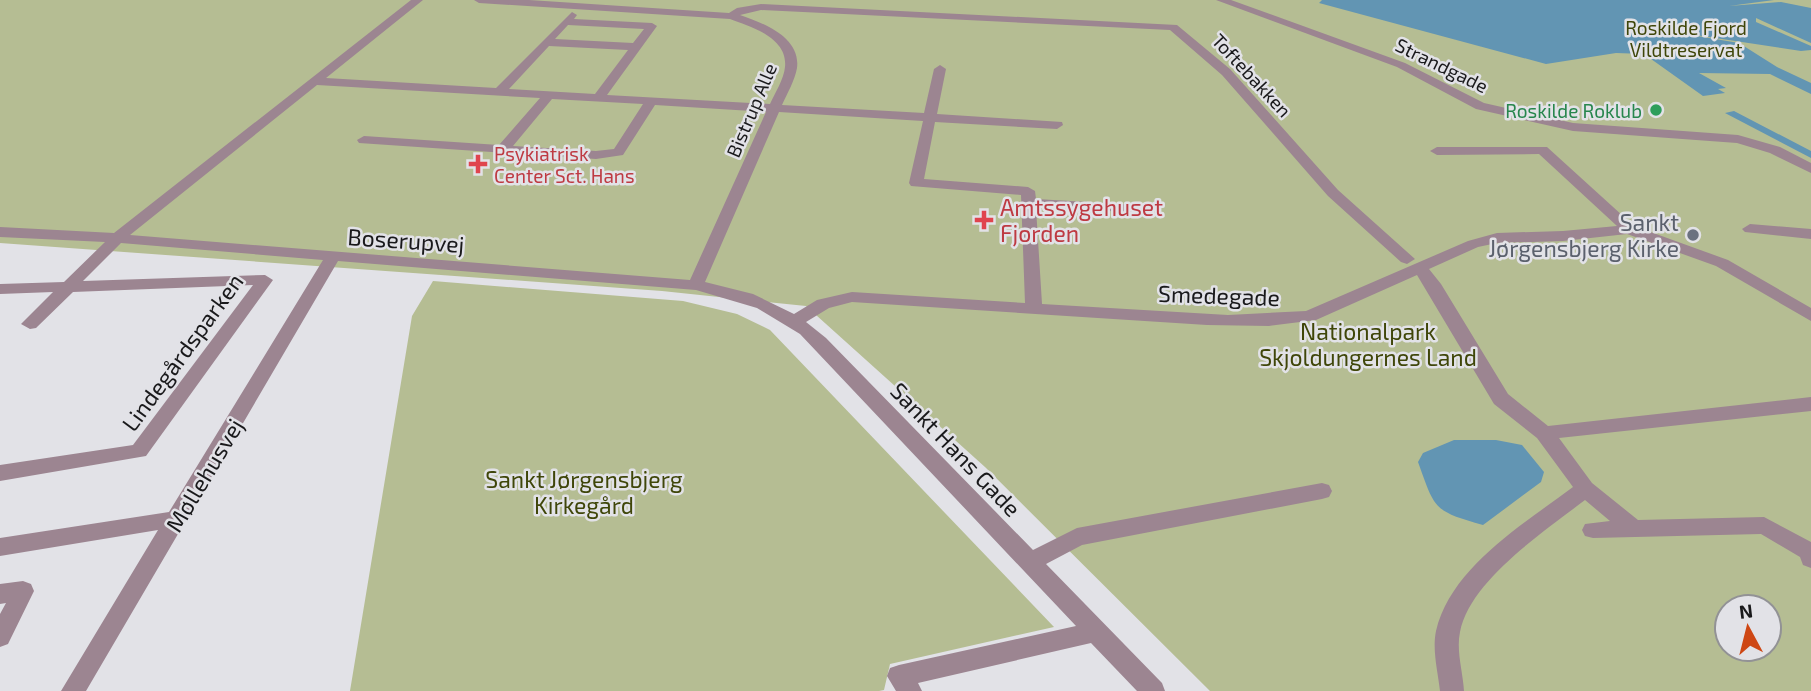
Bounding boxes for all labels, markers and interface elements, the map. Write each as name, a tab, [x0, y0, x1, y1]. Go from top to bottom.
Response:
park label: Roskilde Fjord Vildtreservat	[1625, 16, 1747, 61]
street label: Toftebakken	[1207, 28, 1297, 122]
street label: Strandgade	[1392, 33, 1492, 97]
street label: Bistrup Alle	[721, 60, 781, 160]
place label: Roskilde Roklub	[1505, 99, 1642, 122]
marker: Roskilde Roklub	[1648, 102, 1664, 118]
place label: Psykiatrisk Center Sct. Hans	[494, 142, 635, 187]
marker: Psykiatrisk Center Sct. Hans	[468, 154, 488, 174]
place label: Amtssygehuset Fjorden	[1000, 193, 1163, 247]
place label: Sankt Jørgensbjerg Kirke	[1488, 208, 1679, 262]
marker: Amtssygehuset Fjorden	[974, 210, 994, 230]
street label: Boserupvej	[347, 222, 465, 258]
marker: Sankt Jørgensbjerg Kirke	[1685, 227, 1701, 243]
street label: Lindegårdsparken	[115, 268, 249, 436]
street label: Smedegade	[1158, 279, 1280, 311]
park label: Nationalpark Skjoldungernes Land	[1259, 317, 1477, 371]
street label: Sankt Hans Gade	[885, 376, 1027, 522]
street label: Møllehusvej	[159, 413, 249, 537]
park label: Sankt Jørgensbjerg Kirkegård	[485, 465, 683, 519]
north arrow	[1713, 593, 1783, 663]
text: N	[1738, 598, 1754, 623]

